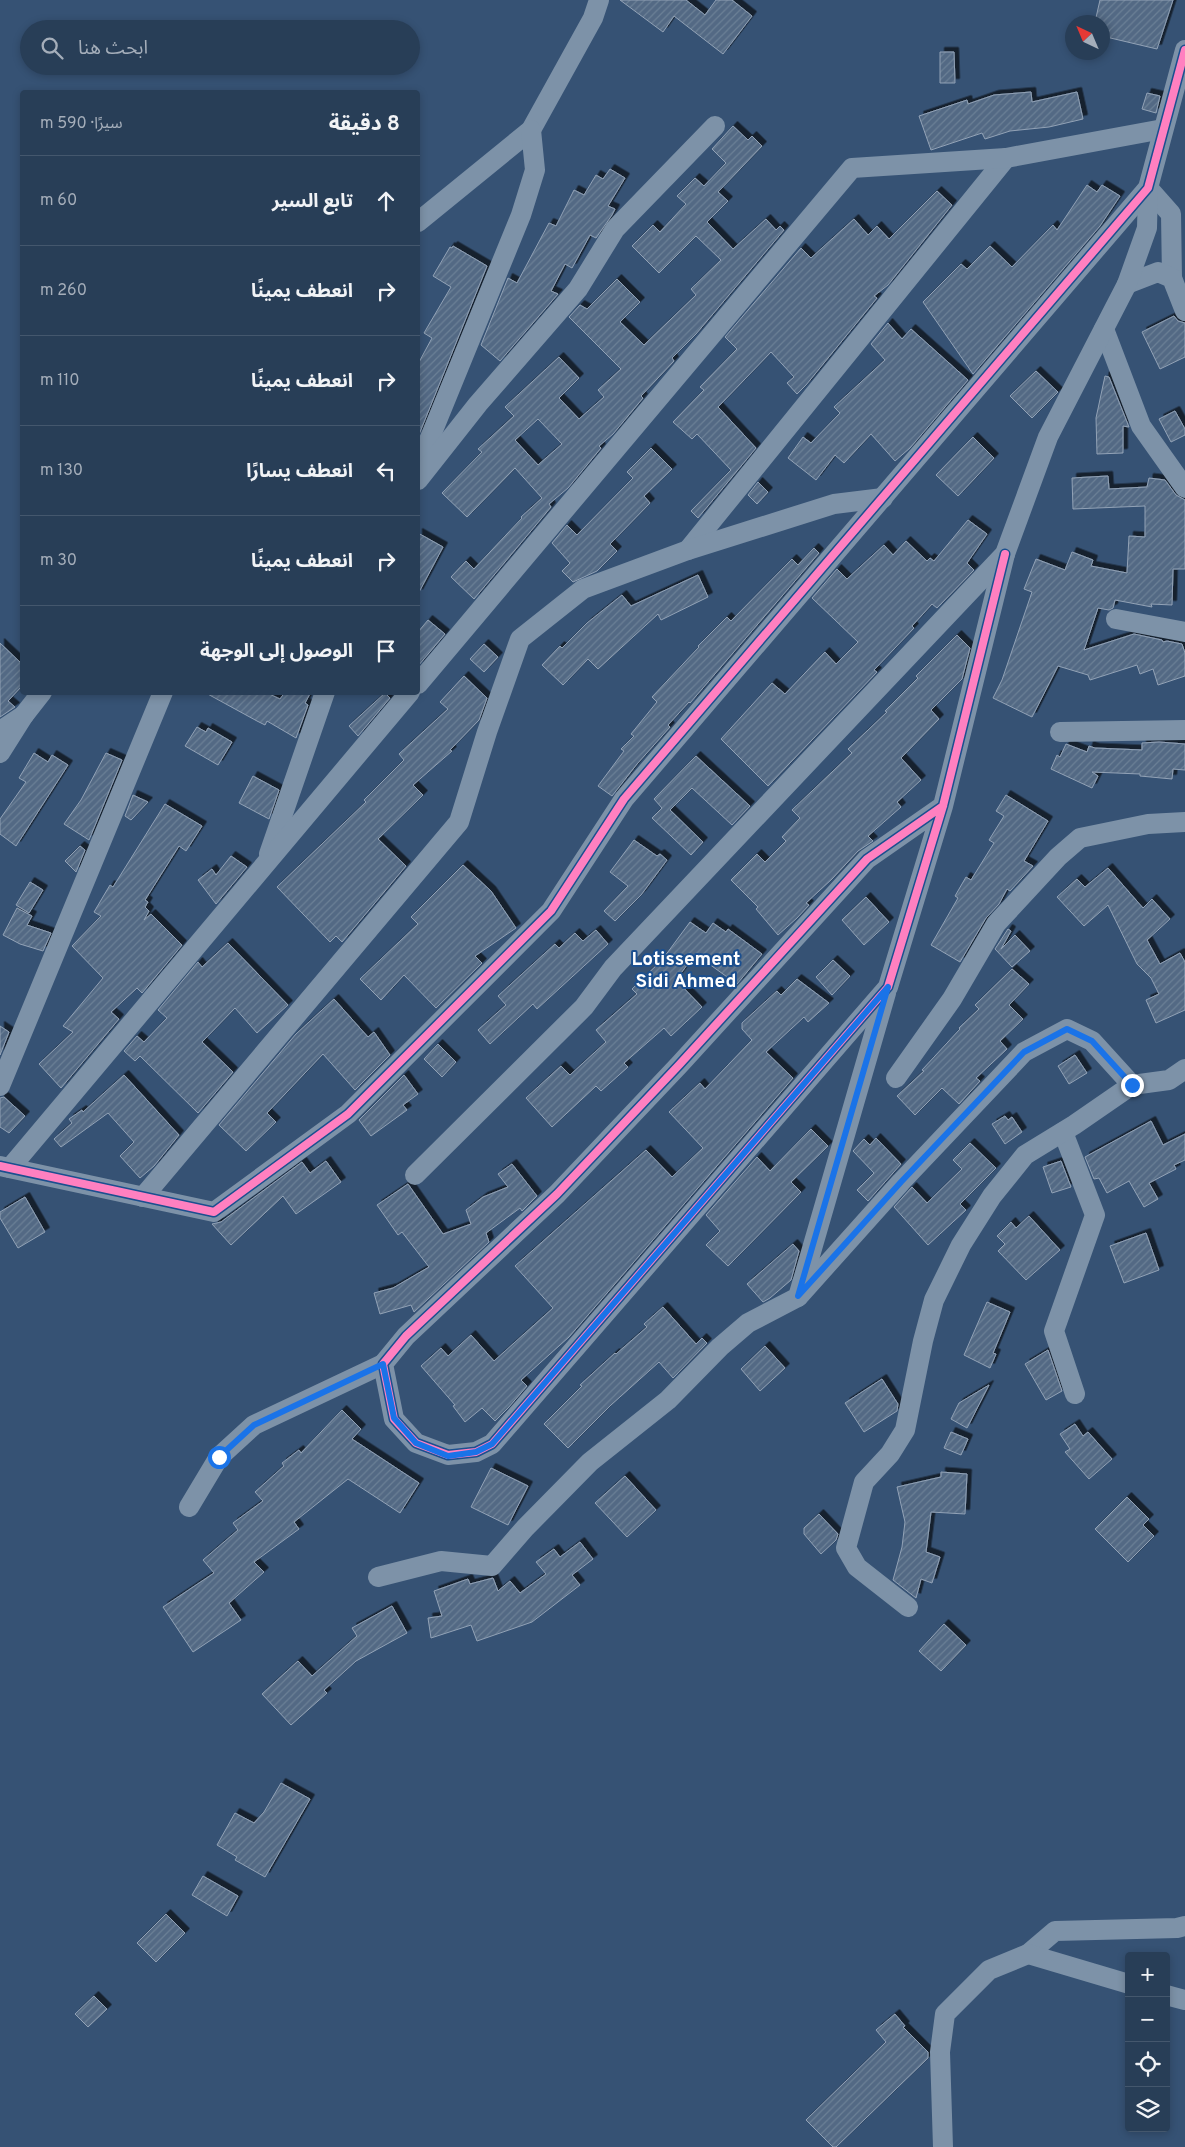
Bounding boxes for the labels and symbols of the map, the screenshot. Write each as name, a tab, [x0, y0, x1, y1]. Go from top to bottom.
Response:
north arrow	[1065, 15, 1110, 60]
district label: Lotissement Sidi Ahmed	[632, 948, 740, 994]
route end	[1121, 1074, 1144, 1097]
route start	[208, 1446, 231, 1469]

